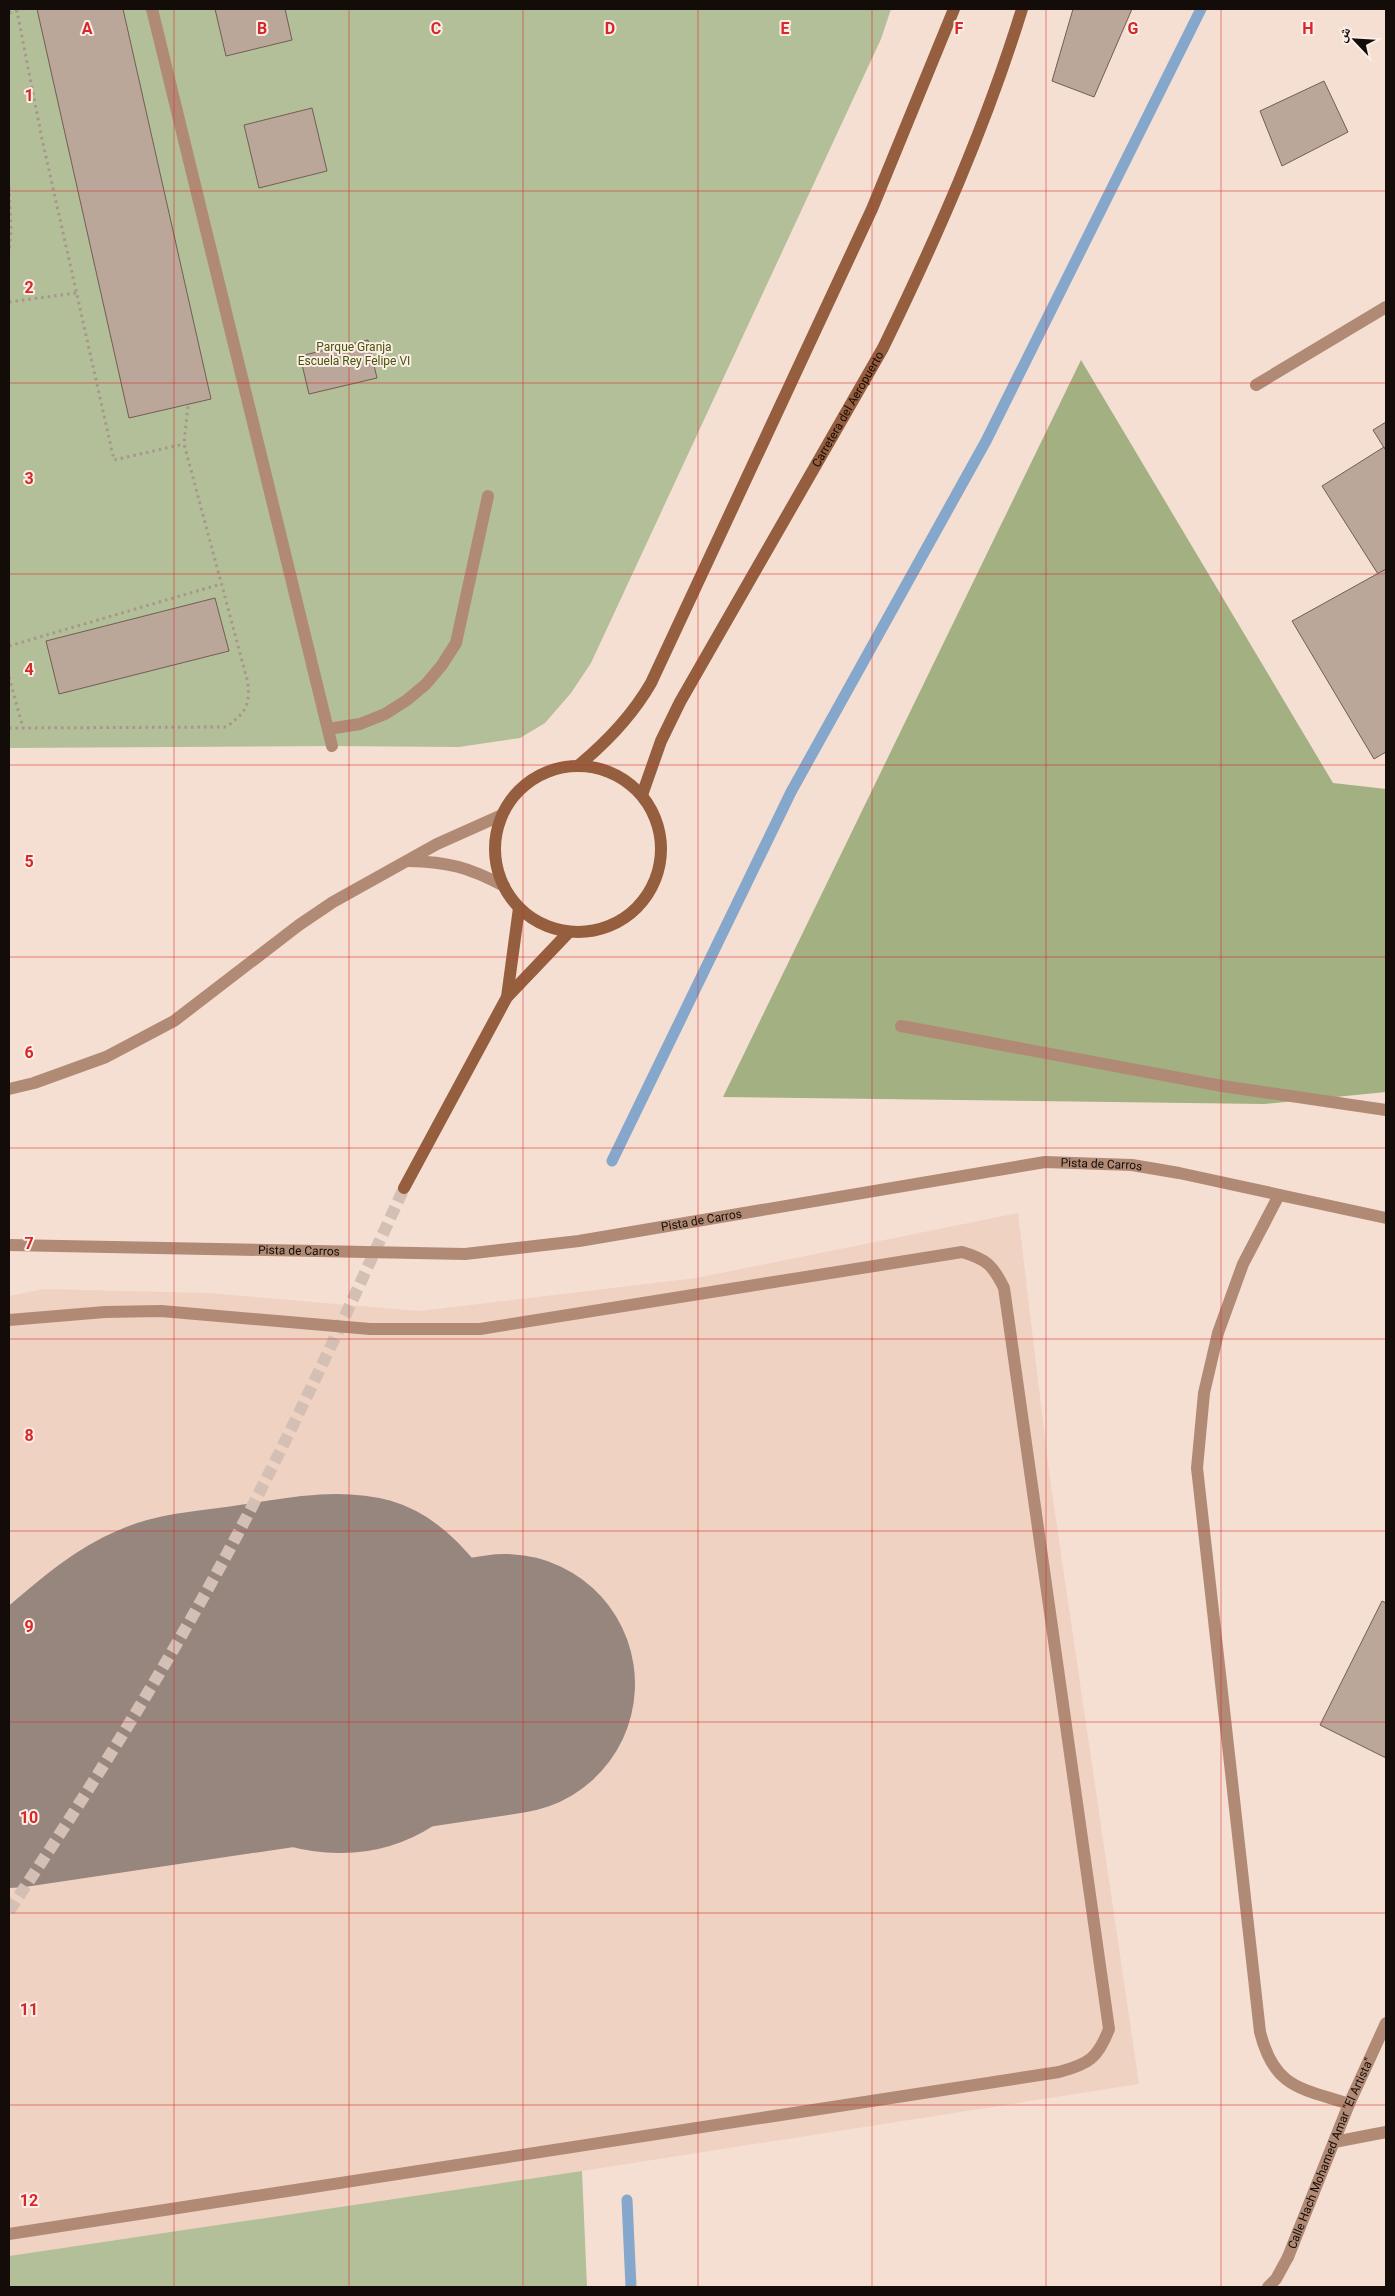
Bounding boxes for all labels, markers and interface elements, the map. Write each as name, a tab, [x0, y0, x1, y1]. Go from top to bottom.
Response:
north arrow	[1330, 15, 1380, 65]
text: A	[82, 19, 93, 38]
text: B	[257, 19, 267, 38]
text: C	[431, 19, 441, 38]
text: D	[605, 19, 615, 38]
text: E	[781, 19, 790, 38]
text: F	[955, 19, 964, 38]
text: G	[1128, 19, 1139, 38]
text: H	[1302, 19, 1314, 38]
text: ش	[1333, 24, 1355, 45]
text: 1	[24, 86, 34, 105]
text: 2	[24, 278, 34, 297]
park label: Parque Granja Escuela Rey Felipe VI	[298, 340, 410, 368]
street label: Carretera del Aeropuerto	[809, 349, 887, 470]
text: 3	[24, 469, 34, 488]
text: 4	[24, 660, 34, 679]
text: 5	[24, 852, 34, 871]
text: 6	[24, 1043, 34, 1062]
street label: Pista de Carros	[1060, 1156, 1143, 1174]
street label: Pista de Carros	[660, 1207, 743, 1234]
text: 7	[24, 1234, 34, 1253]
street label: Pista de Carros	[258, 1243, 340, 1259]
text: 8	[24, 1426, 34, 1445]
text: 9	[24, 1617, 34, 1636]
text: 10	[20, 1808, 38, 1827]
text: 11	[20, 2000, 38, 2019]
street label: Calle Hach Mohamed Amar "El Artista"	[1285, 2055, 1376, 2251]
text: 12	[20, 2191, 38, 2210]

